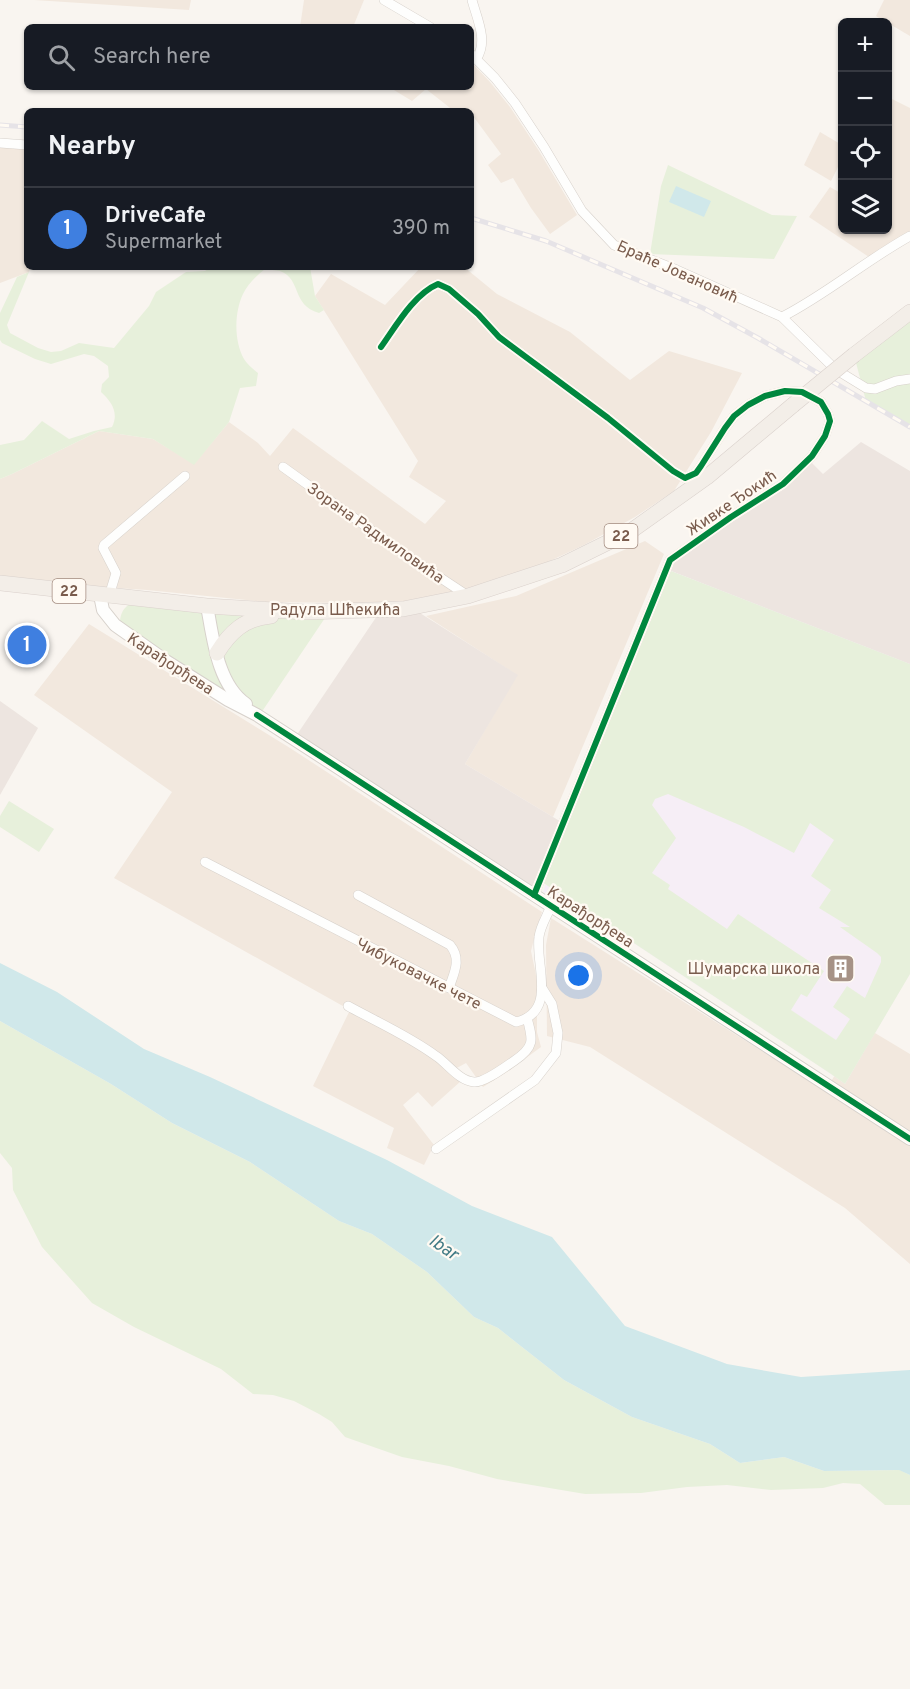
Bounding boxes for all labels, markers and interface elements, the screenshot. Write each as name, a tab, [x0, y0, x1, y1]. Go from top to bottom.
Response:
map controls	[838, 18, 892, 234]
button: +	[838, 18, 892, 72]
search box	[24, 24, 474, 90]
icon: search	[45, 41, 78, 74]
text: Search here	[93, 44, 211, 71]
button: −	[838, 72, 892, 126]
button: locate	[838, 126, 892, 180]
text: Nearby	[48, 131, 136, 164]
button: layers	[838, 180, 892, 234]
text: DriveCafe	[105, 203, 206, 230]
text: 1	[64, 216, 72, 242]
text: 390 m	[392, 216, 450, 242]
text: Supermarket	[105, 230, 222, 256]
street label: Браће Јовановић	[613, 237, 741, 309]
street label: Живке Ђокић	[683, 466, 781, 541]
street label: Зорана Радмиловића	[302, 479, 447, 589]
road number: 22	[604, 524, 638, 548]
road number: 22	[52, 579, 86, 603]
street label: Радула Шћекића	[270, 601, 400, 621]
pin: 1	[8, 622, 46, 668]
street label: Карађорђева	[123, 629, 217, 700]
street label: Карађорђева	[543, 882, 637, 953]
street label: Чибуковачке чете	[352, 935, 484, 1015]
building icon: Шумарска школа	[825, 952, 857, 984]
place label: Шумарска школа	[687, 960, 820, 980]
your location	[564, 961, 593, 990]
water label: Ibar	[424, 1230, 464, 1268]

